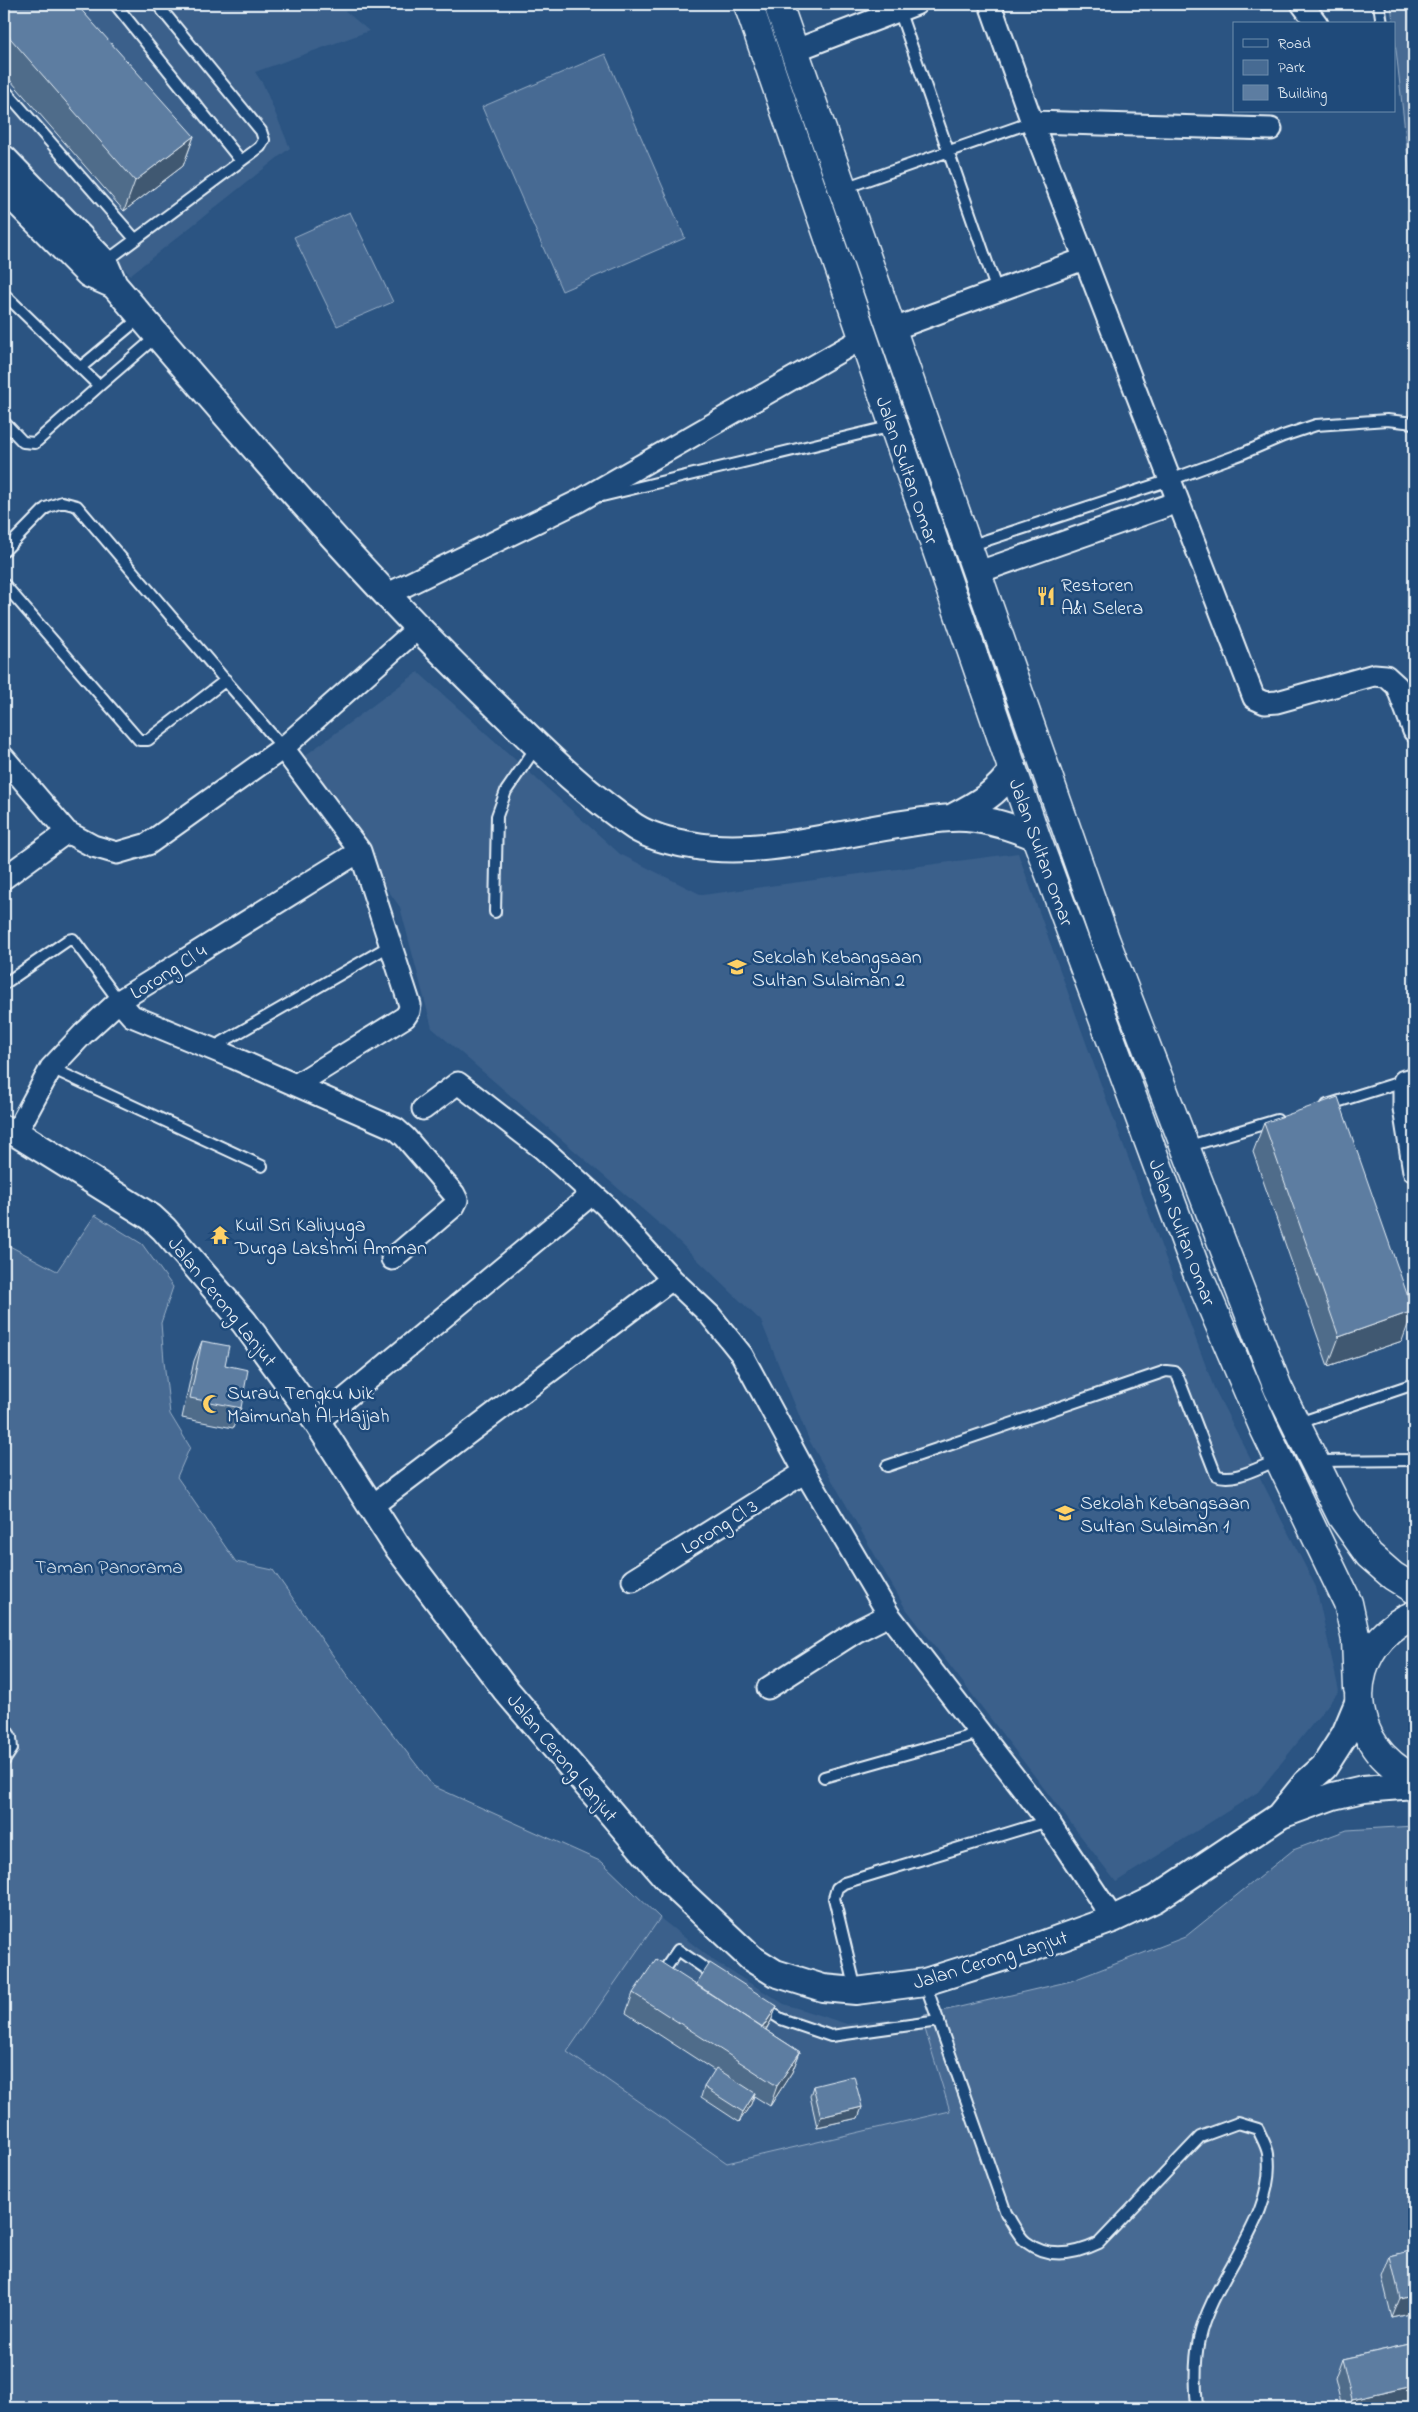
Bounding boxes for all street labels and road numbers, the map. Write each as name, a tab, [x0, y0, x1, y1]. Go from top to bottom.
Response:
street label: Jalan Sultan Omar	[867, 393, 945, 550]
street label: Jalan Sultan Omar	[999, 775, 1080, 931]
street label: Lorong Cl 4	[125, 938, 214, 1009]
street label: Jalan Sultan Omar	[1139, 1155, 1222, 1311]
street label: Jalan Cerong Lanjut	[159, 1231, 283, 1375]
street label: Lorong Cl 3	[676, 1493, 765, 1564]
street label: Jalan Cerong Lanjut	[498, 1688, 624, 1830]
street label: Jalan Cerong Lanjut	[910, 1924, 1072, 2000]

